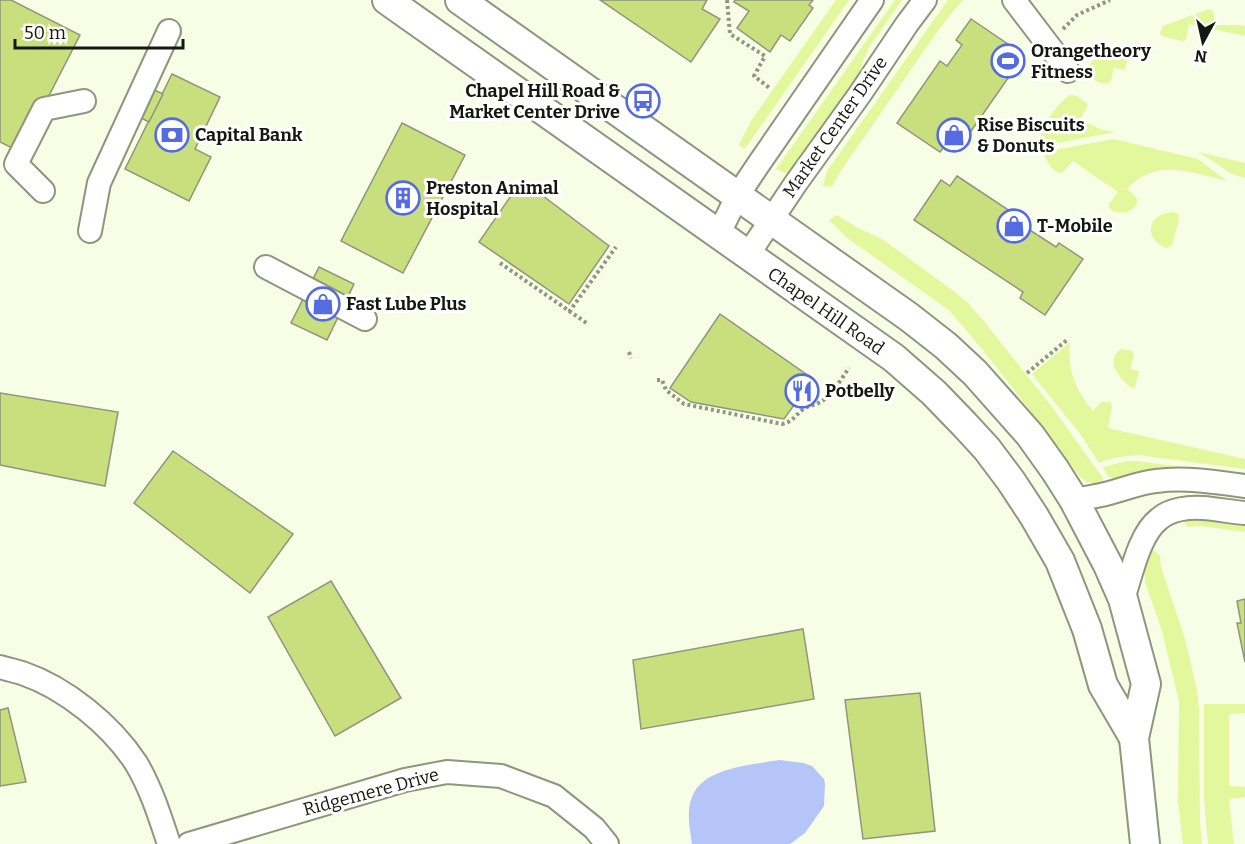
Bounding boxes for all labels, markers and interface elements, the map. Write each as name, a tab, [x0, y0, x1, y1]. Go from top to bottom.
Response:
scale bar	[15, 12, 183, 50]
north arrow	[1173, 12, 1233, 72]
text: 50 m	[24, 22, 66, 44]
place label: Orangetheory Fitness	[1031, 40, 1152, 83]
sports icon: Orangetheory Fitness	[990, 43, 1026, 79]
text: N	[1194, 46, 1208, 67]
street label: Market Center Drive	[778, 52, 892, 202]
place label: Chapel Hill Road & Market Center Drive	[449, 80, 620, 123]
bus stop icon: Chapel Hill Road & Market Center Drive	[625, 83, 661, 119]
place label: Rise Biscuits & Donuts	[977, 114, 1085, 157]
bank icon: Capital Bank	[154, 117, 190, 153]
shop icon: Rise Biscuits & Donuts	[936, 117, 972, 153]
place label: Capital Bank	[195, 124, 303, 146]
place label: Preston Animal Hospital	[426, 177, 559, 220]
building icon: Preston Animal Hospital	[385, 180, 421, 216]
shop icon: T-Mobile	[996, 208, 1032, 244]
place label: T-Mobile	[1037, 215, 1113, 237]
street label: Chapel Hill Road	[763, 263, 889, 360]
shop icon: Fast Lube Plus	[305, 286, 341, 322]
place label: Fast Lube Plus	[346, 293, 467, 315]
restaurant icon: Potbelly	[784, 373, 820, 409]
place label: Potbelly	[825, 380, 896, 402]
street label: Ridgemere Drive	[301, 763, 441, 821]

